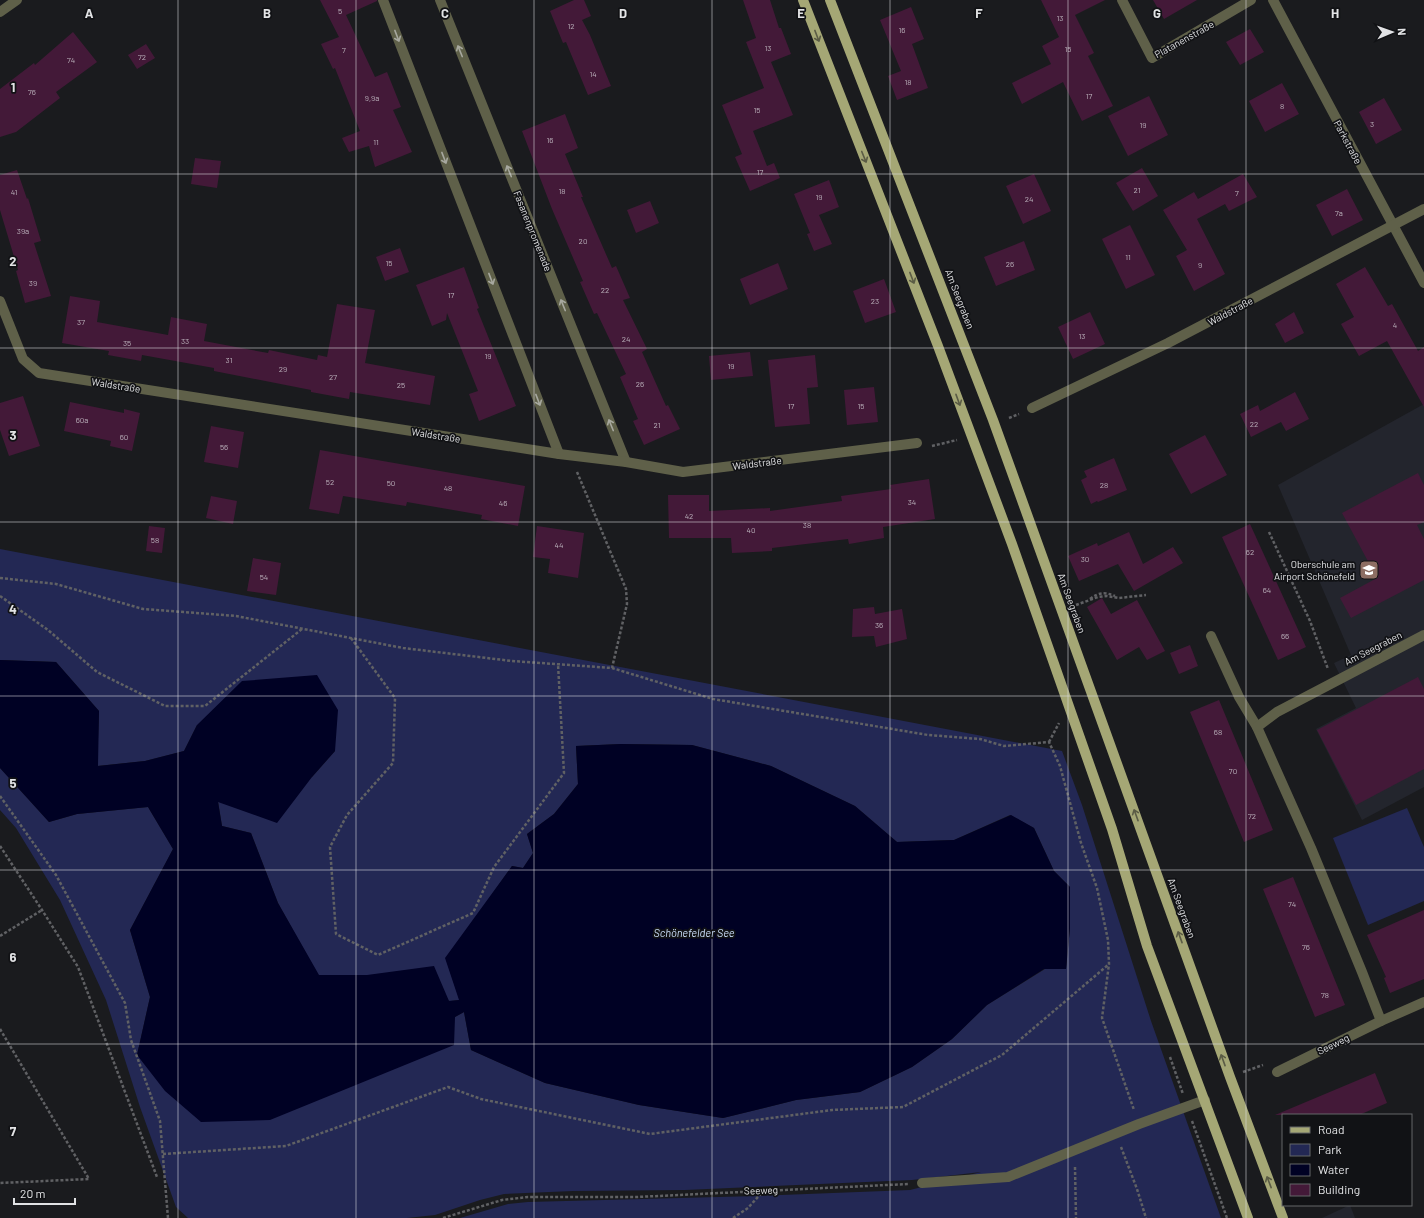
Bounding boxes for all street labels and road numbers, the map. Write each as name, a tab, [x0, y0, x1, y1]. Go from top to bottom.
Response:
street label: Platanenstraße	[1152, 18, 1216, 60]
street label: Parkstraße	[1332, 118, 1364, 166]
street label: Fasanenpromenade	[511, 189, 555, 273]
street label: Am Seegraben	[943, 267, 977, 331]
street label: Waldstraße	[1205, 294, 1255, 328]
street label: Waldstraße	[91, 375, 141, 395]
street label: Waldstraße	[411, 425, 461, 445]
street label: Waldstraße	[732, 454, 782, 472]
street label: Am Seegraben	[1056, 571, 1088, 635]
street label: Am Seegraben	[1342, 628, 1404, 668]
street label: Am Seegraben	[1166, 876, 1198, 940]
street label: Seeweg	[1315, 1031, 1351, 1057]
street label: Seeweg	[744, 1183, 778, 1197]

